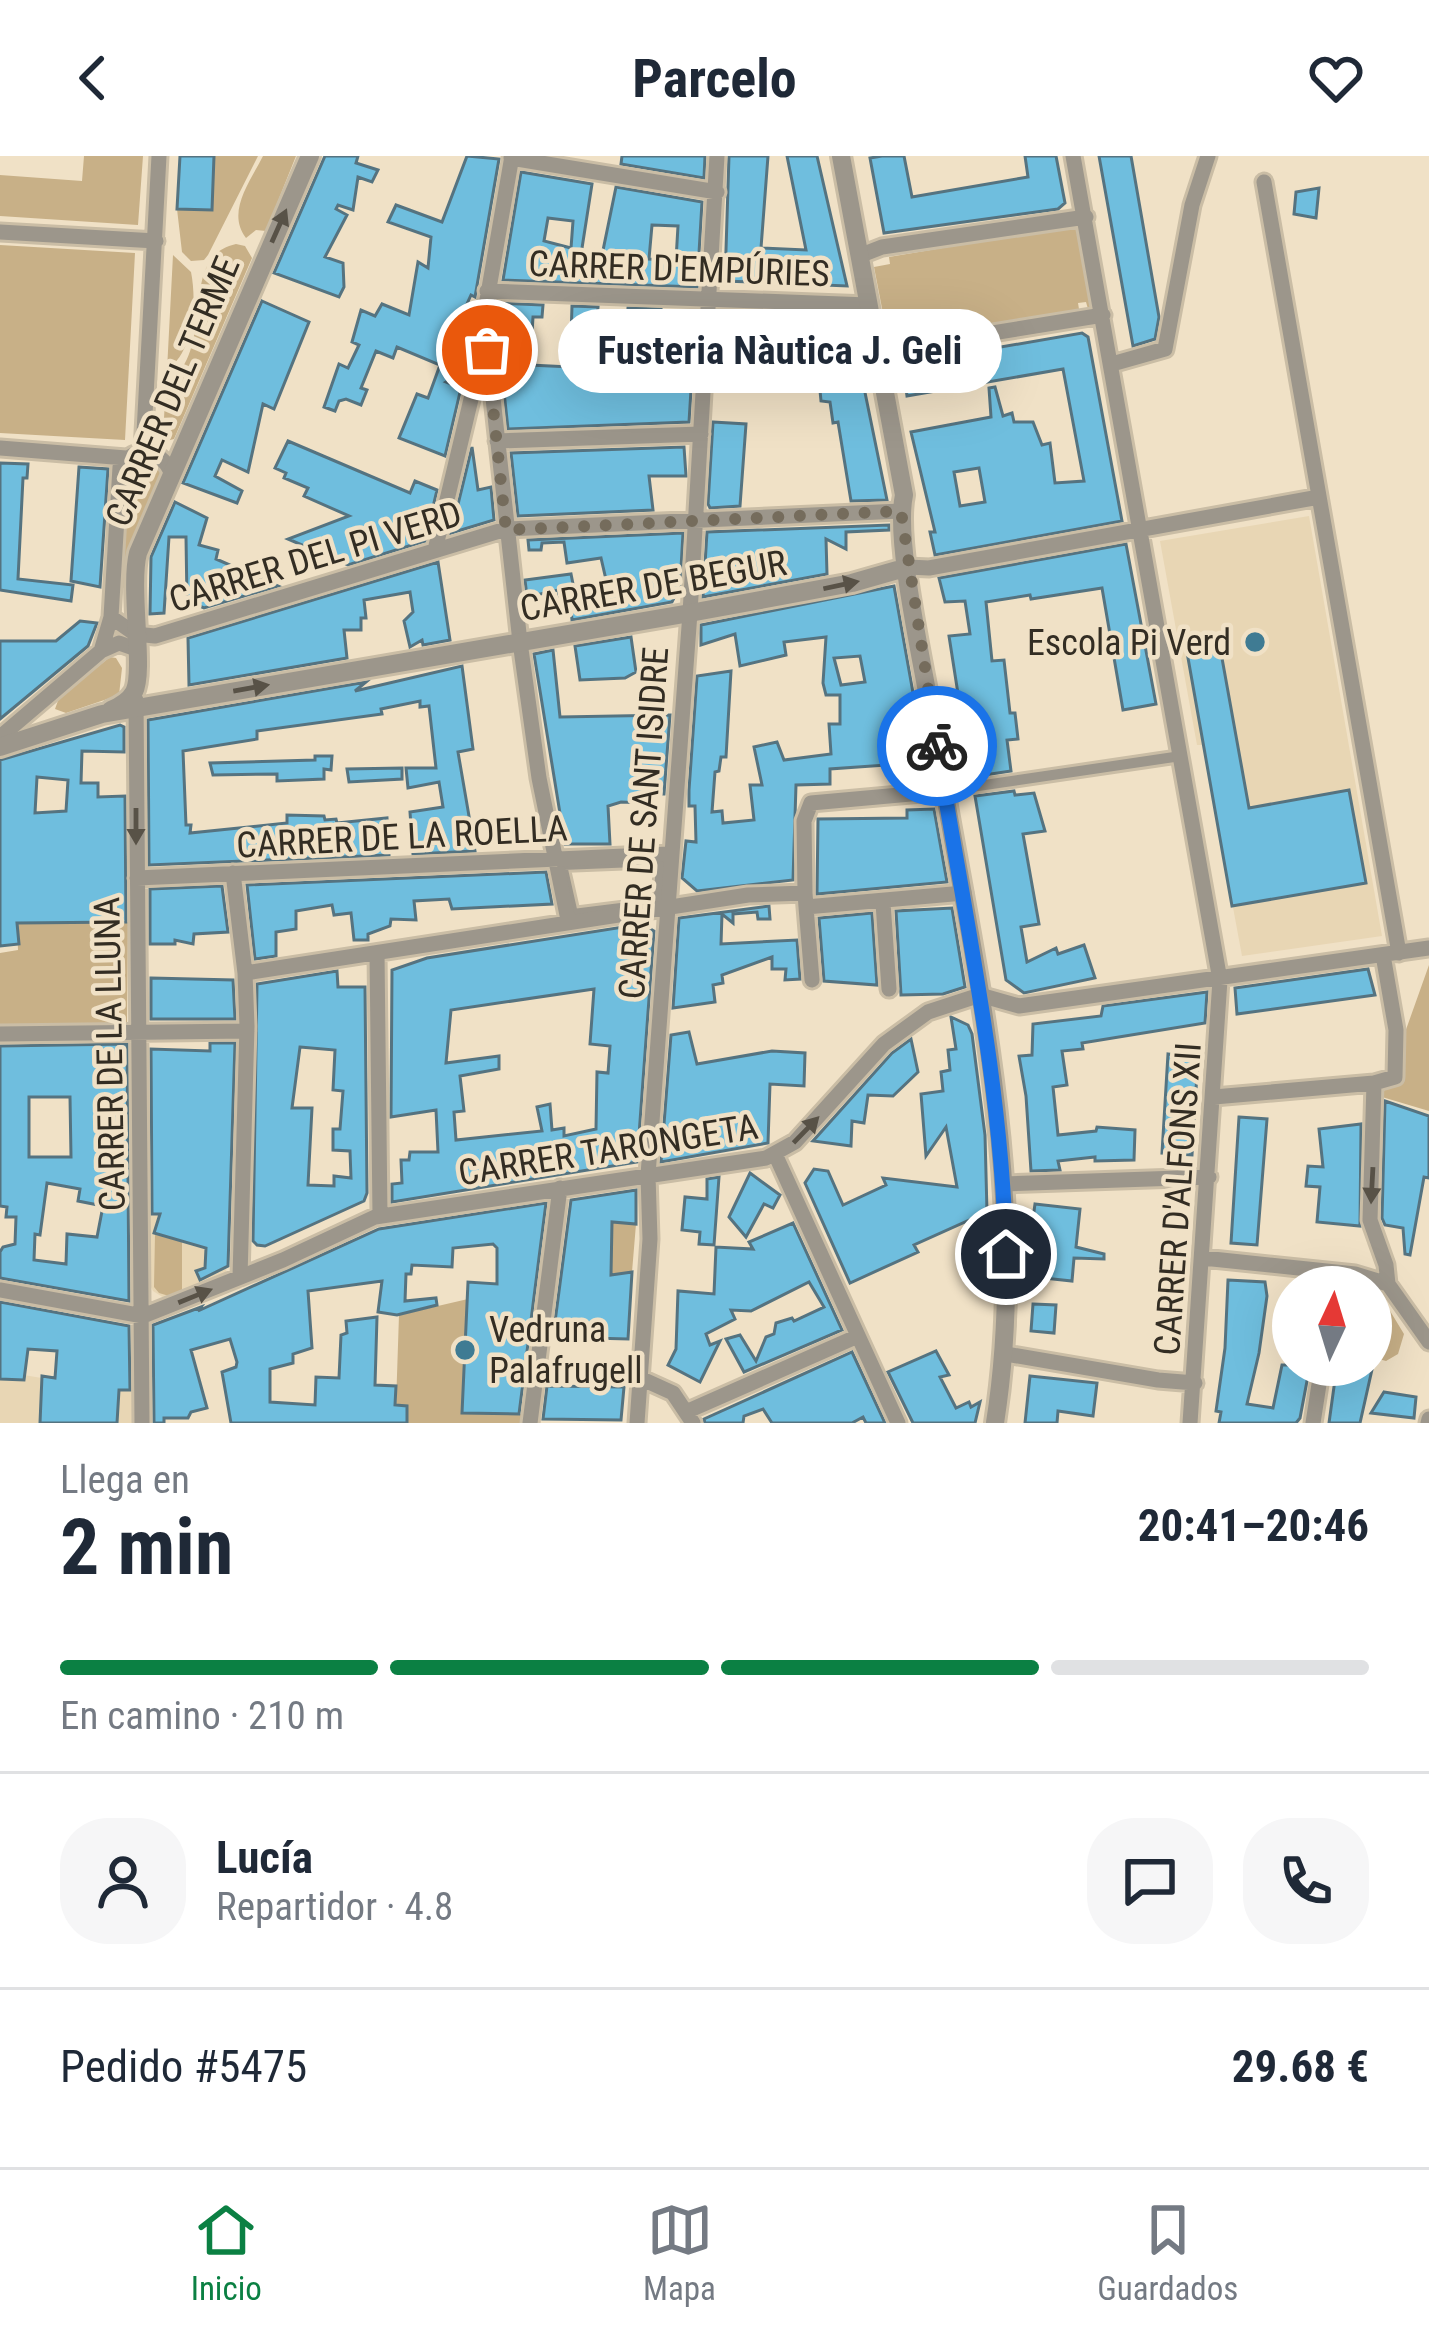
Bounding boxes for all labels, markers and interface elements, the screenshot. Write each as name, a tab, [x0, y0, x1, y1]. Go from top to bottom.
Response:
icon: back	[60, 45, 126, 111]
icon: heart	[1303, 45, 1369, 111]
text: Parcelo	[632, 47, 797, 110]
one-way arrow	[270, 208, 290, 243]
street label: CARRER D'EMPÚRIES	[528, 242, 830, 295]
street label: CARRER DEL TERME	[97, 250, 249, 532]
pin	[436, 299, 538, 401]
callout: Fusteria Nàutica J. Geli	[559, 308, 1003, 392]
icon: bag	[454, 317, 520, 383]
text: Fusteria Nàutica J. Geli	[598, 328, 962, 374]
street label: CARRER DEL PI VERD	[164, 493, 467, 621]
street label: CARRER DE BEGUR	[517, 542, 790, 630]
one-way arrow	[823, 574, 861, 593]
place label: Escola Pi Verd	[1027, 622, 1231, 664]
marker: Escola Pi Verd	[1242, 629, 1268, 655]
street label: CARRER DE SANT ISIDRE	[611, 645, 677, 1001]
one-way arrow	[232, 678, 270, 697]
courier	[877, 686, 997, 806]
icon: bike	[904, 713, 970, 779]
street label: CARRER DE LA ROELLA	[235, 807, 569, 867]
one-way arrow	[126, 808, 146, 846]
street label: CARRER DE LA LLUNA	[86, 896, 134, 1212]
street label: CARRER D'ALFONS XII	[1146, 1041, 1210, 1357]
street label: CARRER TARONGETA	[455, 1106, 761, 1194]
one-way arrow	[791, 1116, 819, 1145]
one-way arrow	[1362, 1167, 1381, 1205]
pin	[955, 1203, 1057, 1305]
icon: home	[973, 1221, 1039, 1287]
north arrow	[1272, 1266, 1392, 1386]
map controls	[1272, 1266, 1392, 1386]
one-way arrow	[177, 1286, 213, 1305]
place label: Vedruna Palafrugell	[489, 1309, 642, 1392]
marker: Vedruna Palafrugell	[452, 1337, 478, 1363]
text: Llega en	[60, 1457, 190, 1503]
text: 20:41–20:46	[1138, 1499, 1369, 1552]
text: 2 min	[60, 1502, 233, 1593]
text: En camino · 210 m	[60, 1693, 344, 1739]
button: person	[60, 1818, 186, 1944]
button: chat	[1087, 1818, 1213, 1944]
button: phone	[1243, 1818, 1369, 1944]
text: Lucía	[216, 1831, 313, 1884]
text: Repartidor · 4.8	[216, 1884, 453, 1930]
text: Pedido #5475	[60, 2040, 307, 2093]
text: 29.68 €	[1232, 2040, 1369, 2093]
tab: Inicio	[191, 2197, 262, 2308]
tab: Mapa	[643, 2197, 716, 2308]
tab: Guardados	[1097, 2197, 1238, 2308]

